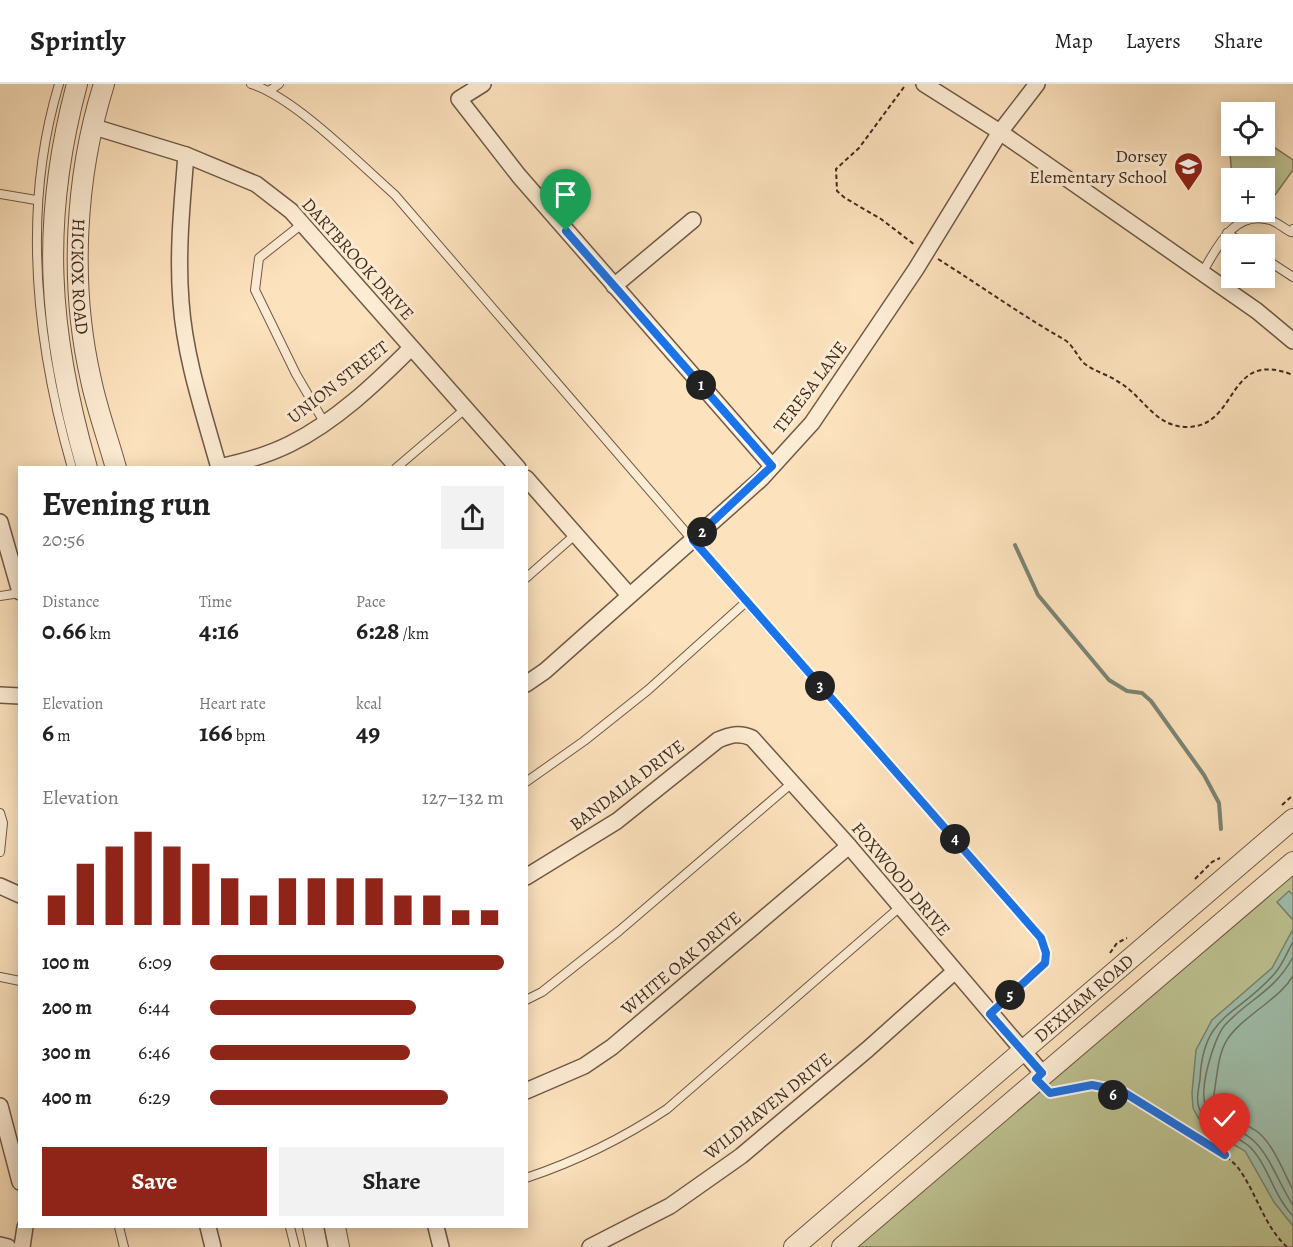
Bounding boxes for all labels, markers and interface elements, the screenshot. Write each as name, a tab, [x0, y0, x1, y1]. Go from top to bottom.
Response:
text: Sprintly	[30, 22, 125, 60]
text: Map	[1054, 27, 1093, 55]
text: Layers	[1126, 27, 1181, 55]
text: Share	[1214, 27, 1263, 55]
map controls	[1221, 102, 1275, 288]
button: locate	[1221, 102, 1275, 156]
place label: Dorsey Elementary School	[1029, 144, 1168, 189]
school or university icon: Dorsey Elementary School	[1172, 150, 1204, 192]
button: +	[1221, 168, 1275, 222]
pin	[540, 169, 591, 231]
icon: arrive	[549, 178, 582, 211]
street label: DARTBROOK DRIVE	[297, 193, 419, 325]
street label: HICKOX ROAD	[66, 218, 95, 336]
button: −	[1221, 234, 1275, 288]
street label: UNION STREET	[282, 335, 394, 429]
street label: TERESA LANE	[767, 336, 853, 438]
pin: 1	[686, 370, 716, 400]
text: 1	[698, 374, 704, 396]
text: Evening run	[42, 481, 211, 526]
button: share	[441, 486, 504, 549]
pin: 2	[687, 517, 717, 547]
text: 2	[698, 521, 706, 543]
text: 20:56	[42, 526, 85, 553]
text: Distance	[42, 591, 99, 613]
text: Time	[199, 591, 232, 613]
text: Pace	[356, 591, 386, 613]
text: 0.66	[42, 613, 87, 648]
text: 4:16	[199, 613, 239, 648]
text: 6:28	[356, 613, 399, 648]
text: km	[87, 623, 111, 645]
text: /km	[399, 623, 429, 645]
pin: 3	[805, 671, 835, 701]
text: 3	[817, 675, 823, 697]
text: Elevation	[42, 693, 103, 715]
text: Heart rate	[199, 693, 266, 715]
text: kcal	[356, 693, 382, 715]
text: 6	[42, 715, 54, 750]
text: 166	[199, 715, 233, 750]
text: 49	[356, 715, 380, 750]
text: m	[54, 725, 71, 747]
text: bpm	[233, 725, 266, 747]
street label: BANDALIA DRIVE	[565, 734, 689, 836]
text: Elevation	[42, 784, 119, 811]
text: 127–132 m	[422, 784, 504, 811]
street label: FOXWOOD DRIVE	[846, 817, 956, 941]
pin: 4	[940, 824, 970, 854]
text: 4	[951, 828, 959, 850]
street label: WHITE OAK DRIVE	[615, 906, 746, 1021]
text: 100 m	[42, 949, 90, 976]
text: 6:09	[138, 949, 172, 976]
street label: DEXHAM ROAD	[1029, 949, 1139, 1048]
pin: 5	[995, 980, 1025, 1010]
text: 5	[1007, 984, 1013, 1006]
text: 200 m	[42, 994, 92, 1021]
text: 6:44	[138, 994, 170, 1021]
text: 300 m	[42, 1039, 91, 1066]
text: 6:46	[138, 1039, 170, 1066]
street label: WILDHAVEN DRIVE	[698, 1047, 837, 1166]
pin: 6	[1098, 1080, 1128, 1110]
text: 400 m	[42, 1084, 92, 1111]
text: 6:29	[138, 1084, 171, 1111]
text: 6	[1109, 1084, 1117, 1106]
pin	[1199, 1093, 1250, 1155]
icon: check	[1208, 1102, 1241, 1135]
button: Save	[42, 1147, 267, 1216]
button: Share	[279, 1147, 504, 1216]

